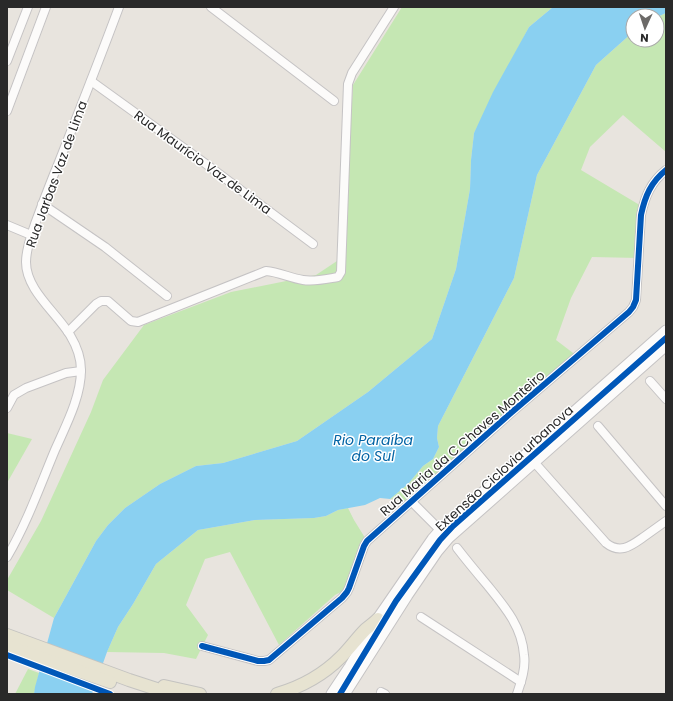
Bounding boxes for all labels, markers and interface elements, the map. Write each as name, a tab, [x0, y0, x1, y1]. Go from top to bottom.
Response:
north arrow	[625, 8, 665, 48]
text: N	[640, 30, 649, 46]
street label: Rua Jarbas Vaz de Lima	[21, 98, 92, 250]
street label: Rua Maurício Vaz de Lima	[130, 106, 275, 219]
street label: Rua Maria da C Chaves Monteiro	[376, 366, 549, 520]
street label: Extensão Ciclovia urbanova	[431, 401, 578, 536]
water label: Rio Paraíba do Sul	[333, 430, 413, 466]

